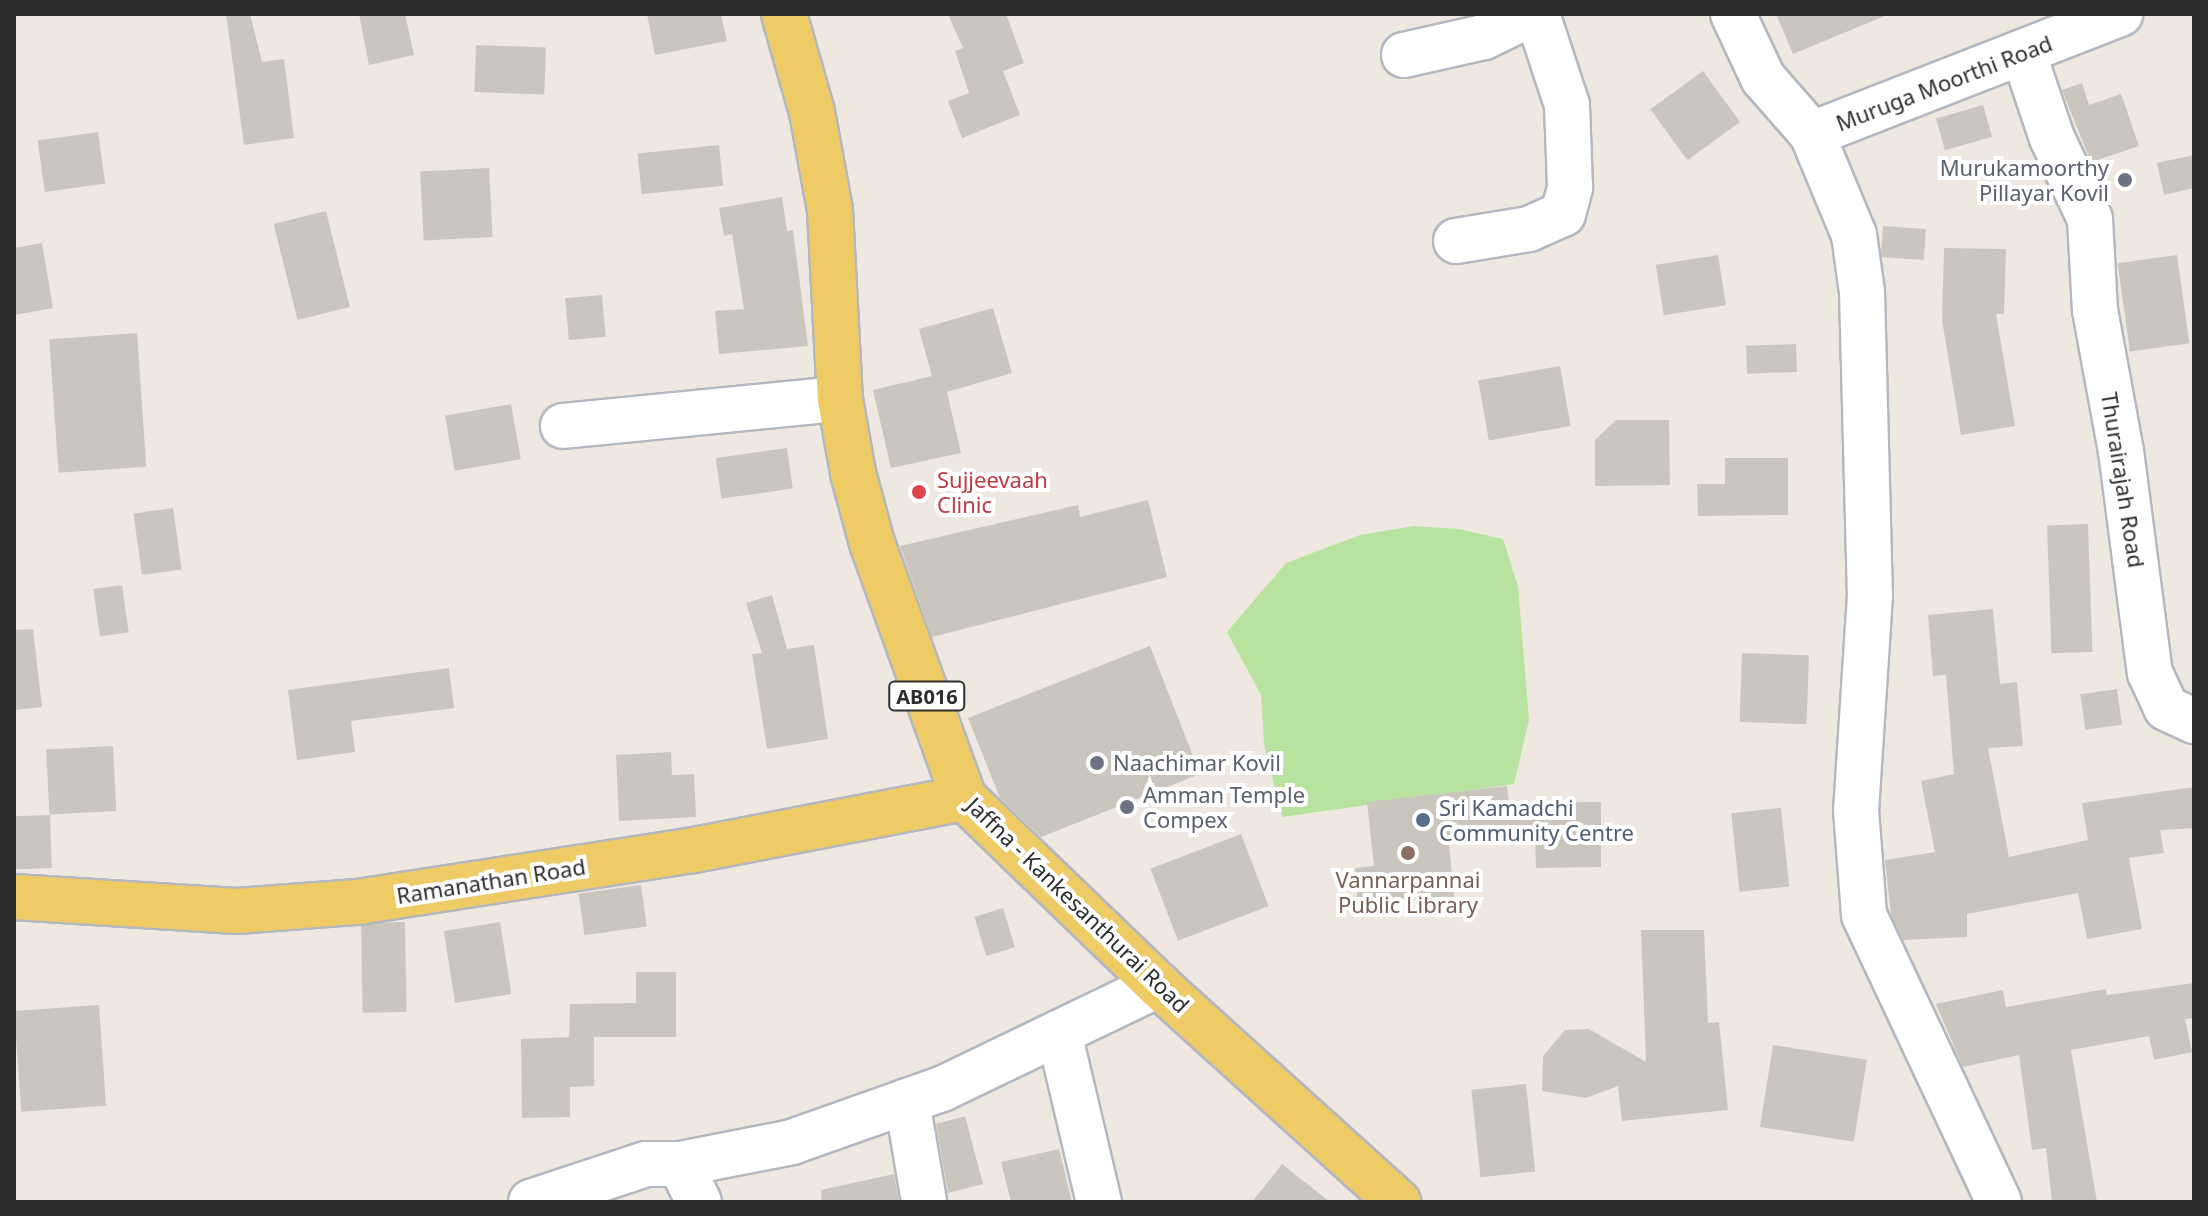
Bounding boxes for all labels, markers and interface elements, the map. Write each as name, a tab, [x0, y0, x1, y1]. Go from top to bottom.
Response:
street label: Muruga Moorthi Road	[1832, 30, 2056, 136]
place label: Murukamoorthy Pillayar Kovil	[1940, 154, 2109, 206]
marker: Murukamoorthy Pillayar Kovil	[2116, 171, 2134, 189]
street label: Thurairajah Road	[2096, 390, 2150, 570]
place label: Sujjeevaah Clinic	[937, 466, 1048, 518]
marker: Sujjeevaah Clinic	[908, 481, 930, 503]
road number: AB016	[887, 680, 967, 712]
place label: Naachimar Kovil	[1113, 750, 1281, 776]
marker: Naachimar Kovil	[1088, 754, 1106, 772]
place label: Amman Temple Compex	[1143, 781, 1305, 832]
street label: Jaffna - Kankesanthurai Road	[961, 792, 1195, 1018]
place label: Sri Kamadchi Community Centre	[1439, 794, 1634, 846]
marker: Amman Temple Compex	[1118, 798, 1136, 816]
marker: Sri Kamadchi Community Centre	[1414, 811, 1432, 829]
marker: Vannarpannai Public Library	[1399, 844, 1417, 862]
street label: Ramanathan Road	[395, 853, 587, 909]
place label: Vannarpannai Public Library	[1336, 866, 1480, 918]

